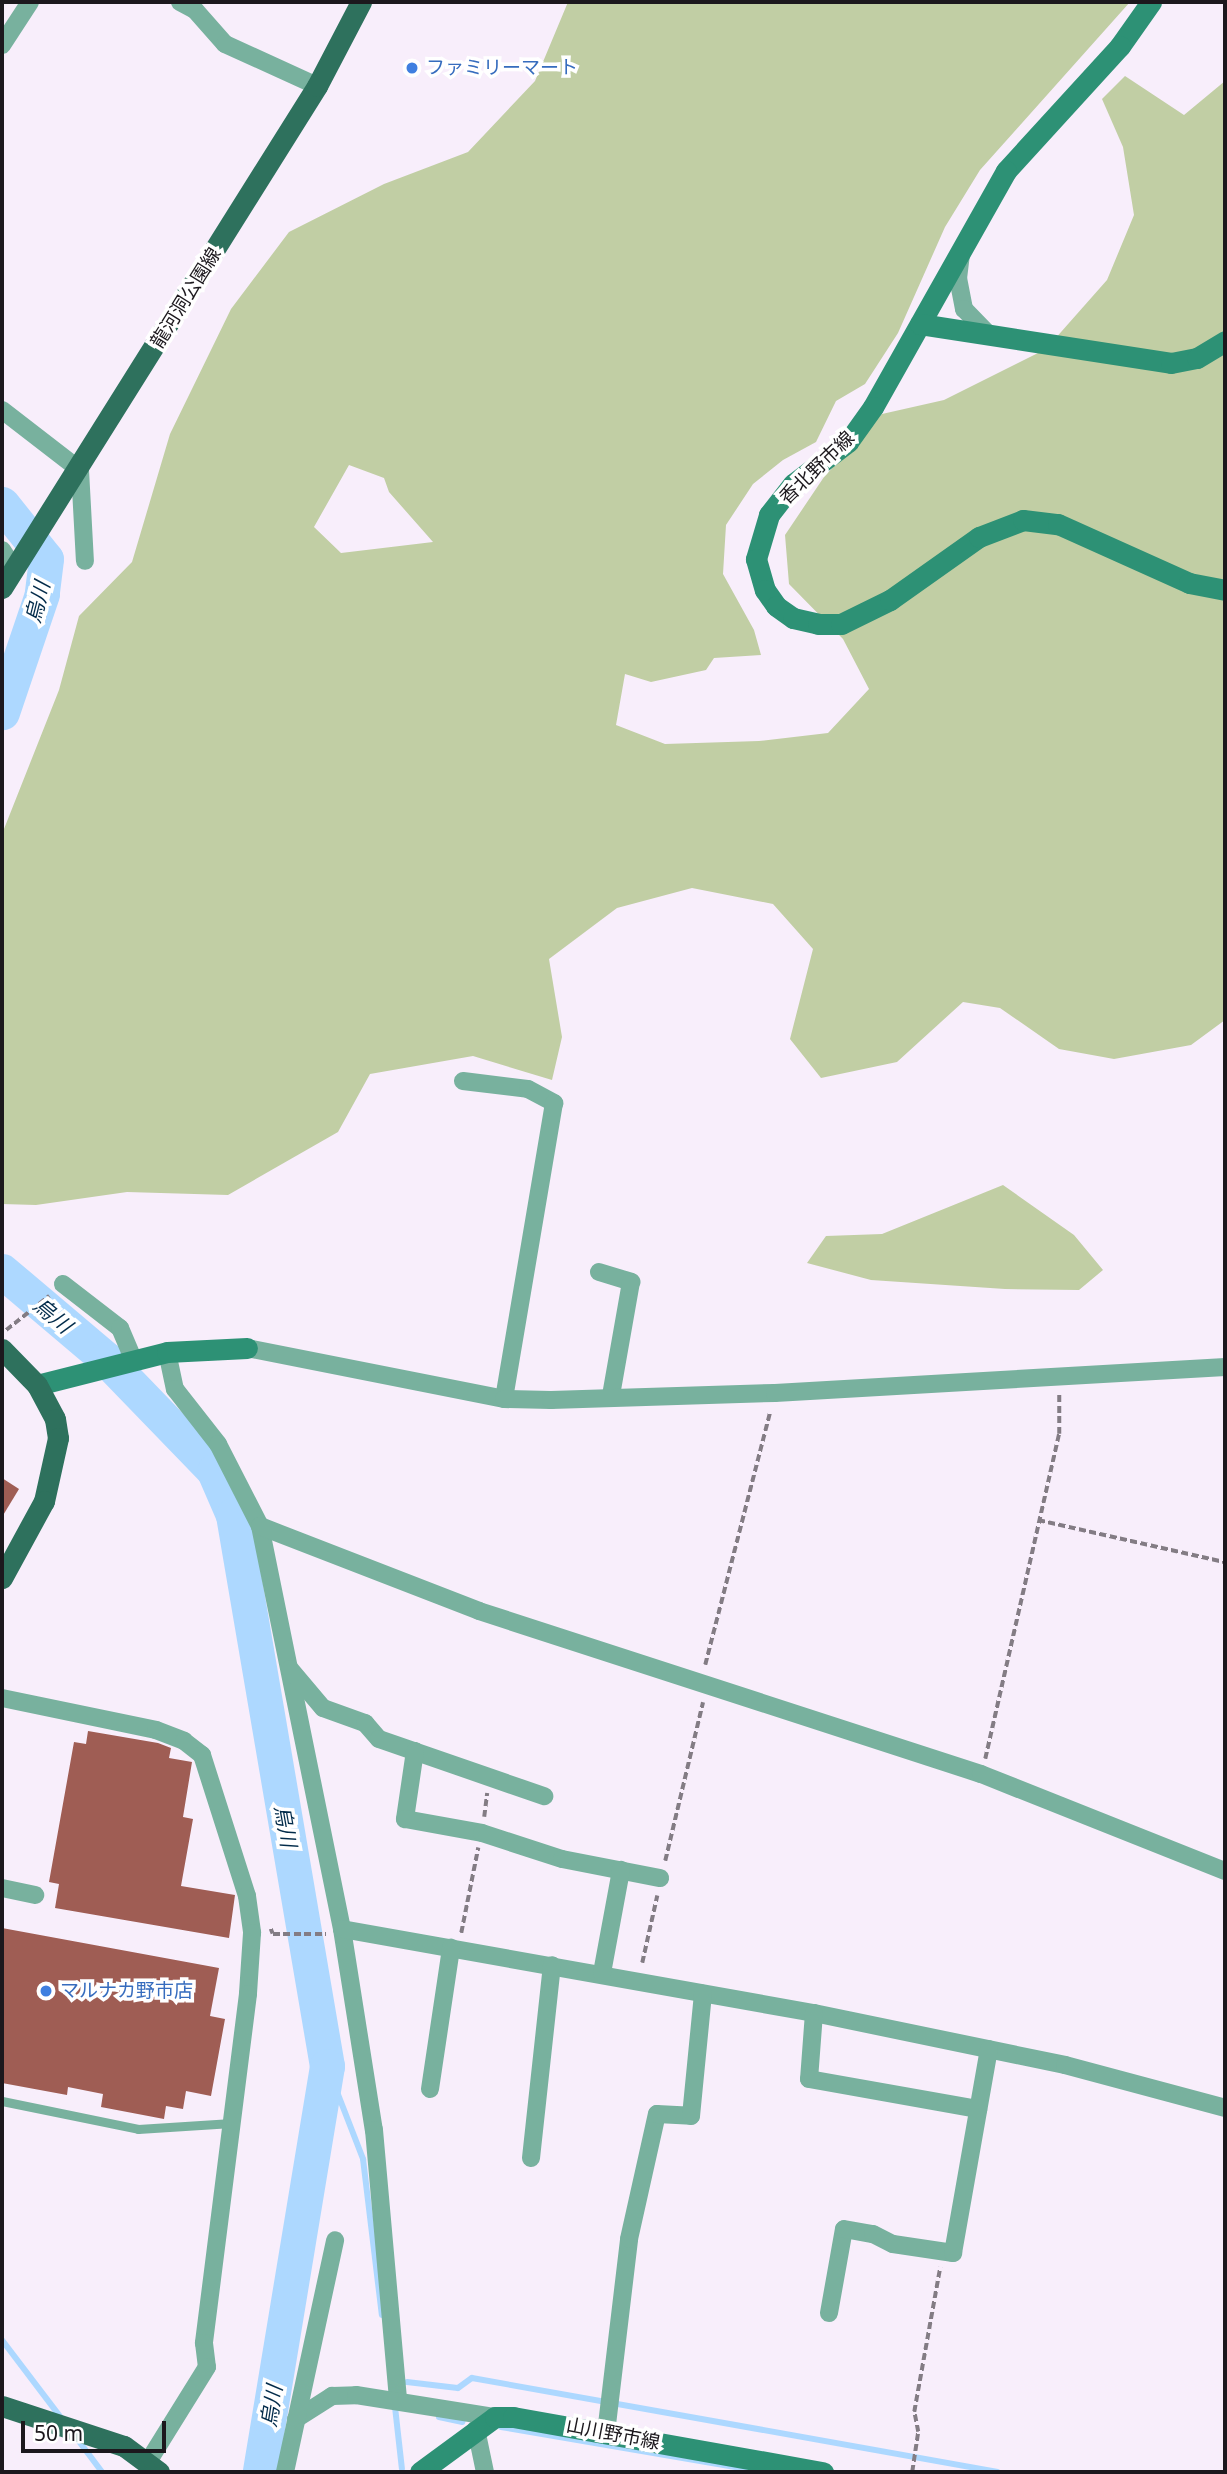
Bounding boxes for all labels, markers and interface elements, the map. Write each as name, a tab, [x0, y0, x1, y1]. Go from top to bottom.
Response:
place label: ファミリーマート	[426, 57, 578, 79]
marker: ファミリーマート	[404, 60, 420, 76]
street label: 龍河洞公園線	[146, 244, 226, 352]
street label: 香北野市線	[775, 427, 859, 509]
water label: 烏川	[20, 579, 54, 625]
water label: 烏川	[29, 1292, 77, 1338]
water label: 烏川	[270, 1803, 302, 1849]
place label: マルナカ野市店	[60, 1980, 193, 2002]
marker: マルナカ野市店	[38, 1983, 54, 1999]
water label: 烏川	[255, 2383, 287, 2429]
scale bar	[24, 2408, 170, 2452]
street label: 山川野市線	[564, 2414, 662, 2454]
text: 50 m	[34, 2419, 83, 2447]

